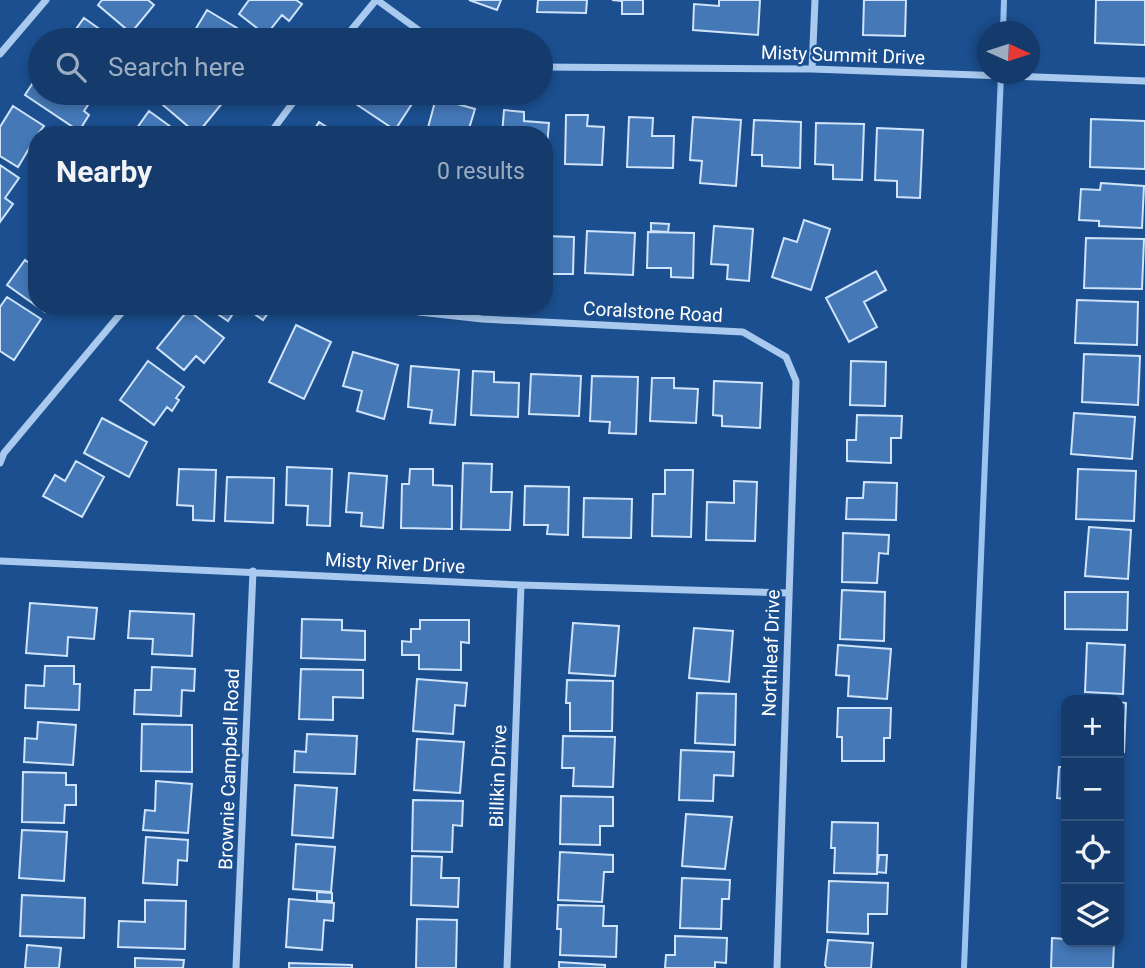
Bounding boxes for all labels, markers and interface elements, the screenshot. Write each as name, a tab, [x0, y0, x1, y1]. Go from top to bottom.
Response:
north arrow	[977, 21, 1040, 84]
search box	[28, 28, 553, 105]
street label: Misty Summit Drive	[761, 41, 925, 69]
icon: search	[52, 48, 90, 86]
text: Search here	[108, 52, 245, 82]
text: Nearby	[56, 154, 152, 189]
text: 0 results	[437, 158, 525, 185]
street label: Coralstone Road	[583, 297, 723, 327]
street label: Misty River Drive	[324, 548, 466, 578]
street label: Northleaf Drive	[757, 589, 785, 717]
street label: Brownie Campbell Road	[214, 668, 244, 870]
map controls	[1061, 695, 1124, 947]
button: +	[1061, 695, 1124, 758]
street label: Billikin Drive	[485, 724, 511, 828]
button: −	[1061, 758, 1124, 821]
button: locate	[1061, 821, 1124, 884]
button: layers	[1061, 884, 1124, 947]

